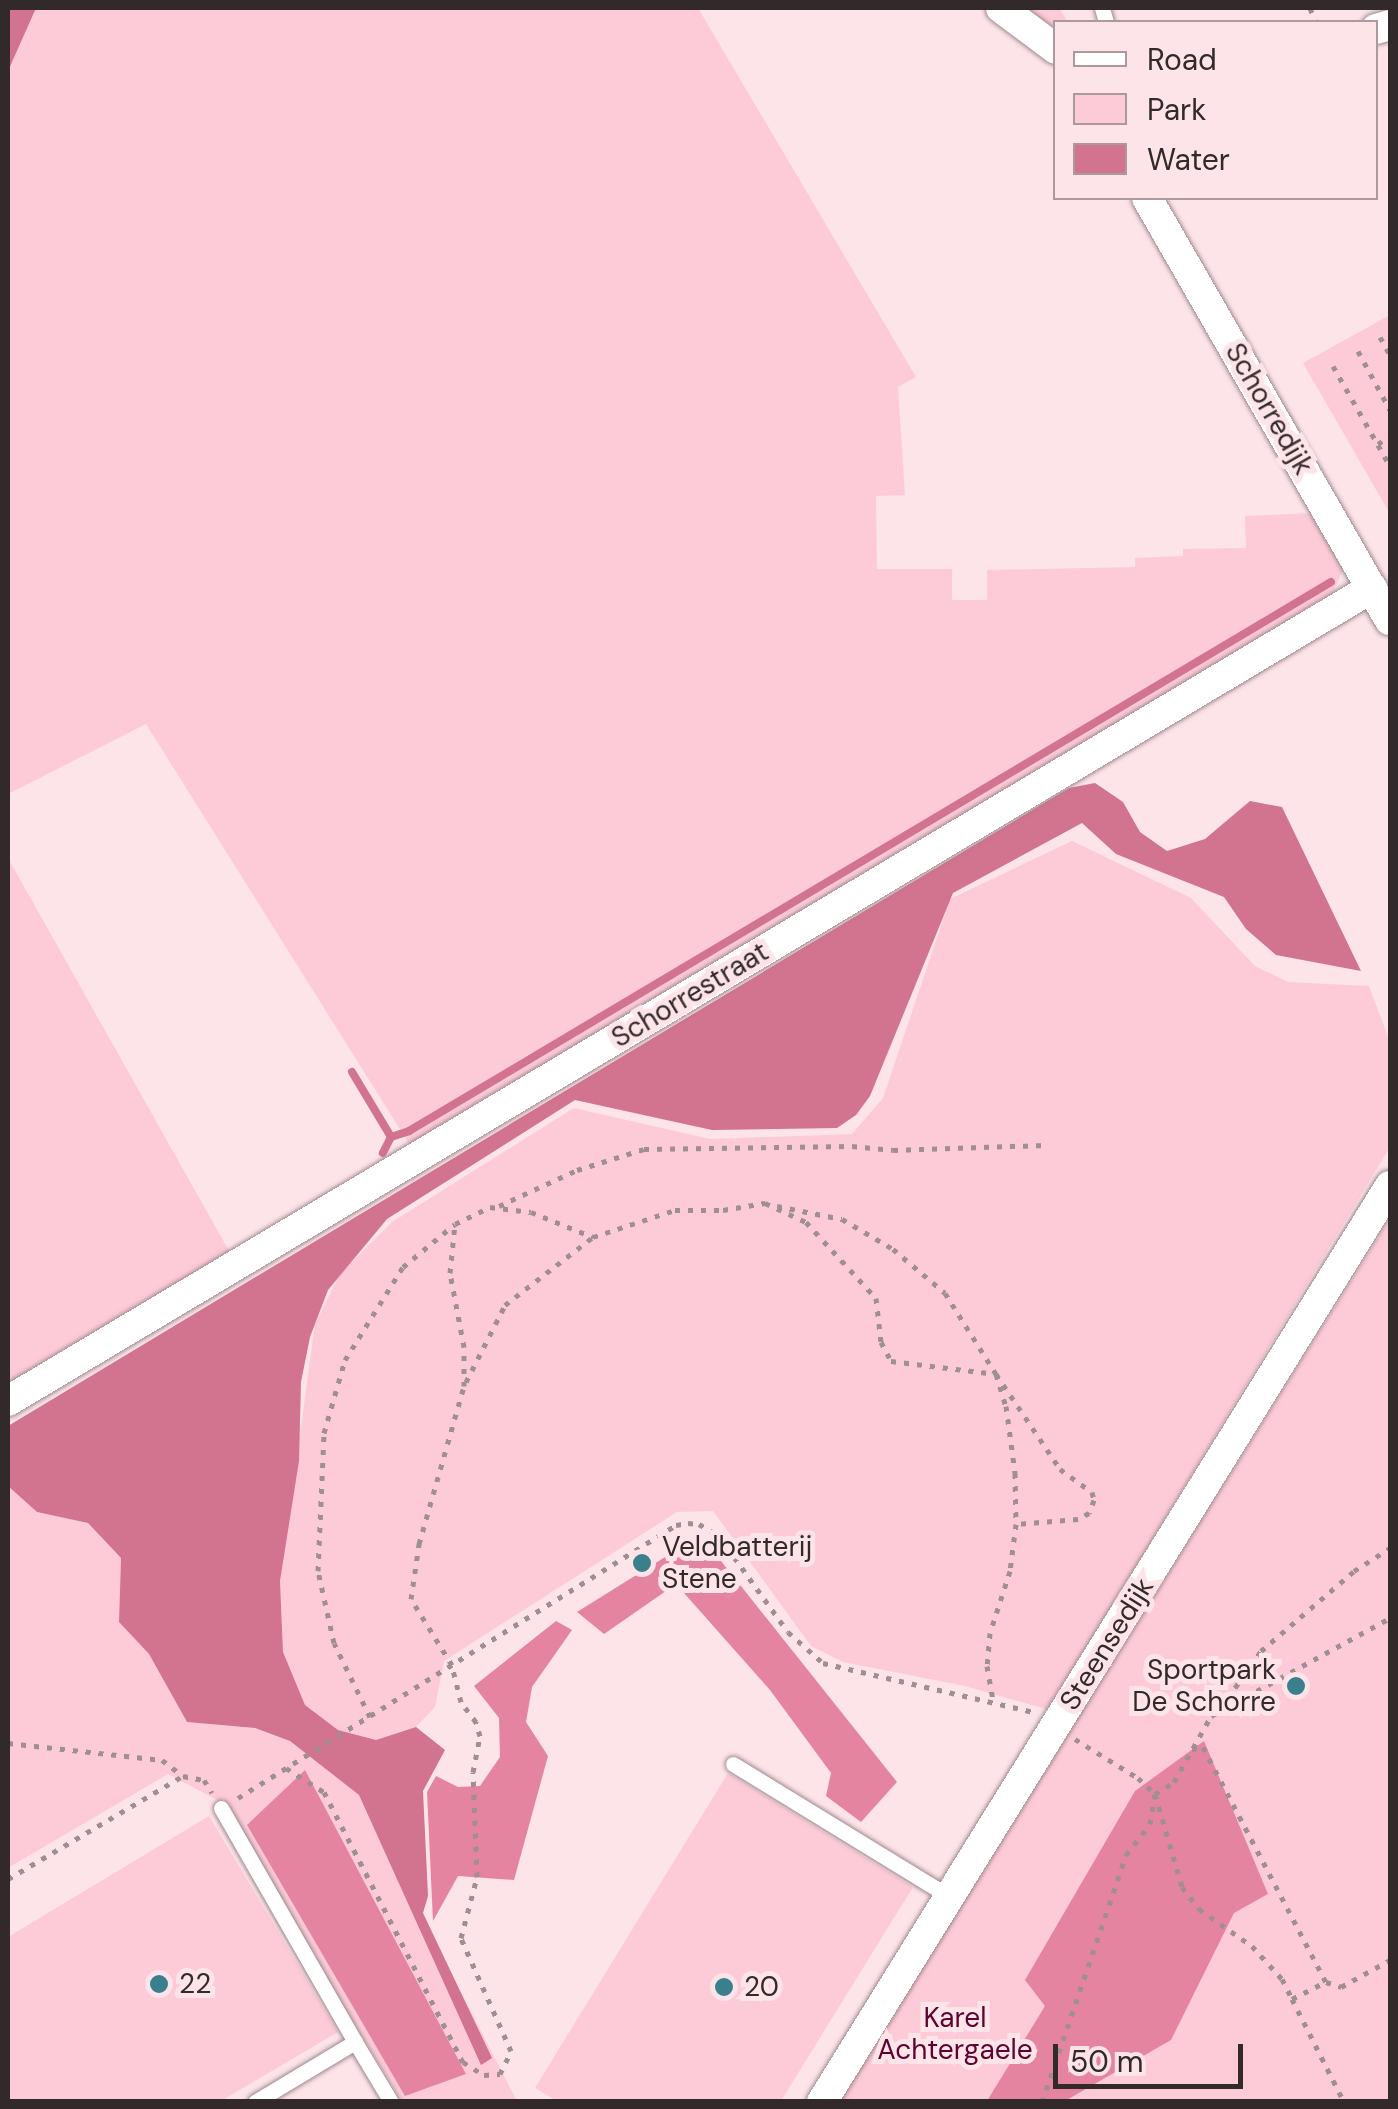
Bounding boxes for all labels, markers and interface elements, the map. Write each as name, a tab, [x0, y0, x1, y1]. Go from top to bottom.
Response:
legend	[1053, 20, 1378, 200]
text: Road	[1147, 40, 1217, 79]
text: Park	[1147, 90, 1206, 129]
text: Water	[1147, 140, 1230, 179]
street label: Schorredijk	[1218, 337, 1320, 481]
street label: Schorrestraat	[606, 935, 774, 1055]
place label: Veldbatterij Stene	[662, 1530, 812, 1596]
marker: Veldbatterij Stene	[631, 1552, 653, 1574]
street label: Steensedijk	[1053, 1572, 1161, 1716]
place label: Sportpark De Schorre	[1132, 1653, 1276, 1719]
marker: Sportpark De Schorre	[1285, 1675, 1307, 1697]
place label: 22	[179, 1967, 211, 2001]
place label: 20	[744, 1970, 779, 2004]
marker: 22	[148, 1973, 170, 1995]
marker: 20	[713, 1976, 735, 1998]
park label: Karel Achtergaele	[877, 2001, 1033, 2067]
scale bar	[1058, 2024, 1248, 2086]
text: 50 m	[1070, 2042, 1144, 2081]

